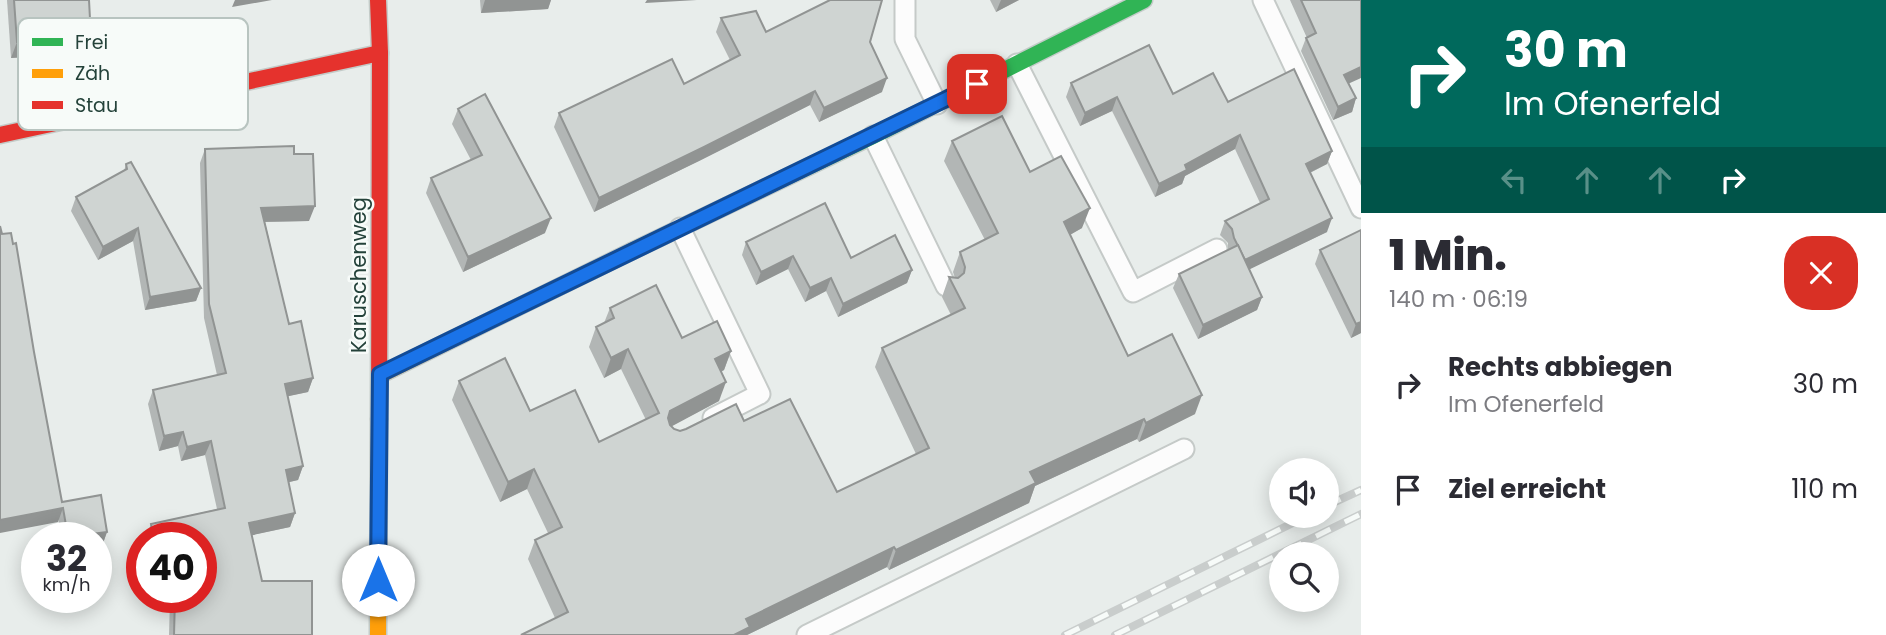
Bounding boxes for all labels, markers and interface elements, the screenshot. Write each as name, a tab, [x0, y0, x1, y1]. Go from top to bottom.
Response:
text: 30 m	[1504, 16, 1628, 84]
legend	[18, 18, 248, 130]
icon: right	[1389, 28, 1480, 119]
text: Frei	[75, 29, 108, 56]
pin	[947, 54, 1007, 114]
text: Zäh	[75, 60, 110, 87]
icon: arrive	[958, 65, 996, 103]
text: Im Ofenerfeld	[1504, 81, 1721, 126]
text: Stau	[75, 92, 118, 119]
icon: left	[1495, 161, 1533, 199]
icon: ahead	[1568, 161, 1606, 199]
icon: ahead	[1641, 161, 1679, 199]
icon: right	[1714, 161, 1752, 199]
street label: Karuschenweg	[344, 197, 373, 353]
text: 1 Min.	[1389, 226, 1507, 285]
button: close	[1784, 236, 1858, 310]
text: 140 m · 06:19	[1389, 283, 1528, 315]
text: Rechts abbiegen	[1448, 349, 1673, 385]
icon: right	[1389, 366, 1427, 404]
text: 30 m	[1793, 366, 1858, 402]
text: Im Ofenerfeld	[1448, 388, 1604, 420]
map controls	[1269, 458, 1339, 612]
button: sound	[1269, 458, 1339, 528]
icon: arrive	[1389, 471, 1427, 509]
text: Ziel erreicht	[1448, 471, 1606, 507]
text: 110 m	[1791, 471, 1858, 507]
speed limit sign: 40	[126, 522, 217, 613]
text: 32	[46, 534, 87, 583]
button: search	[1269, 542, 1339, 612]
position arrow	[341, 543, 415, 617]
text: km/h	[43, 572, 90, 597]

